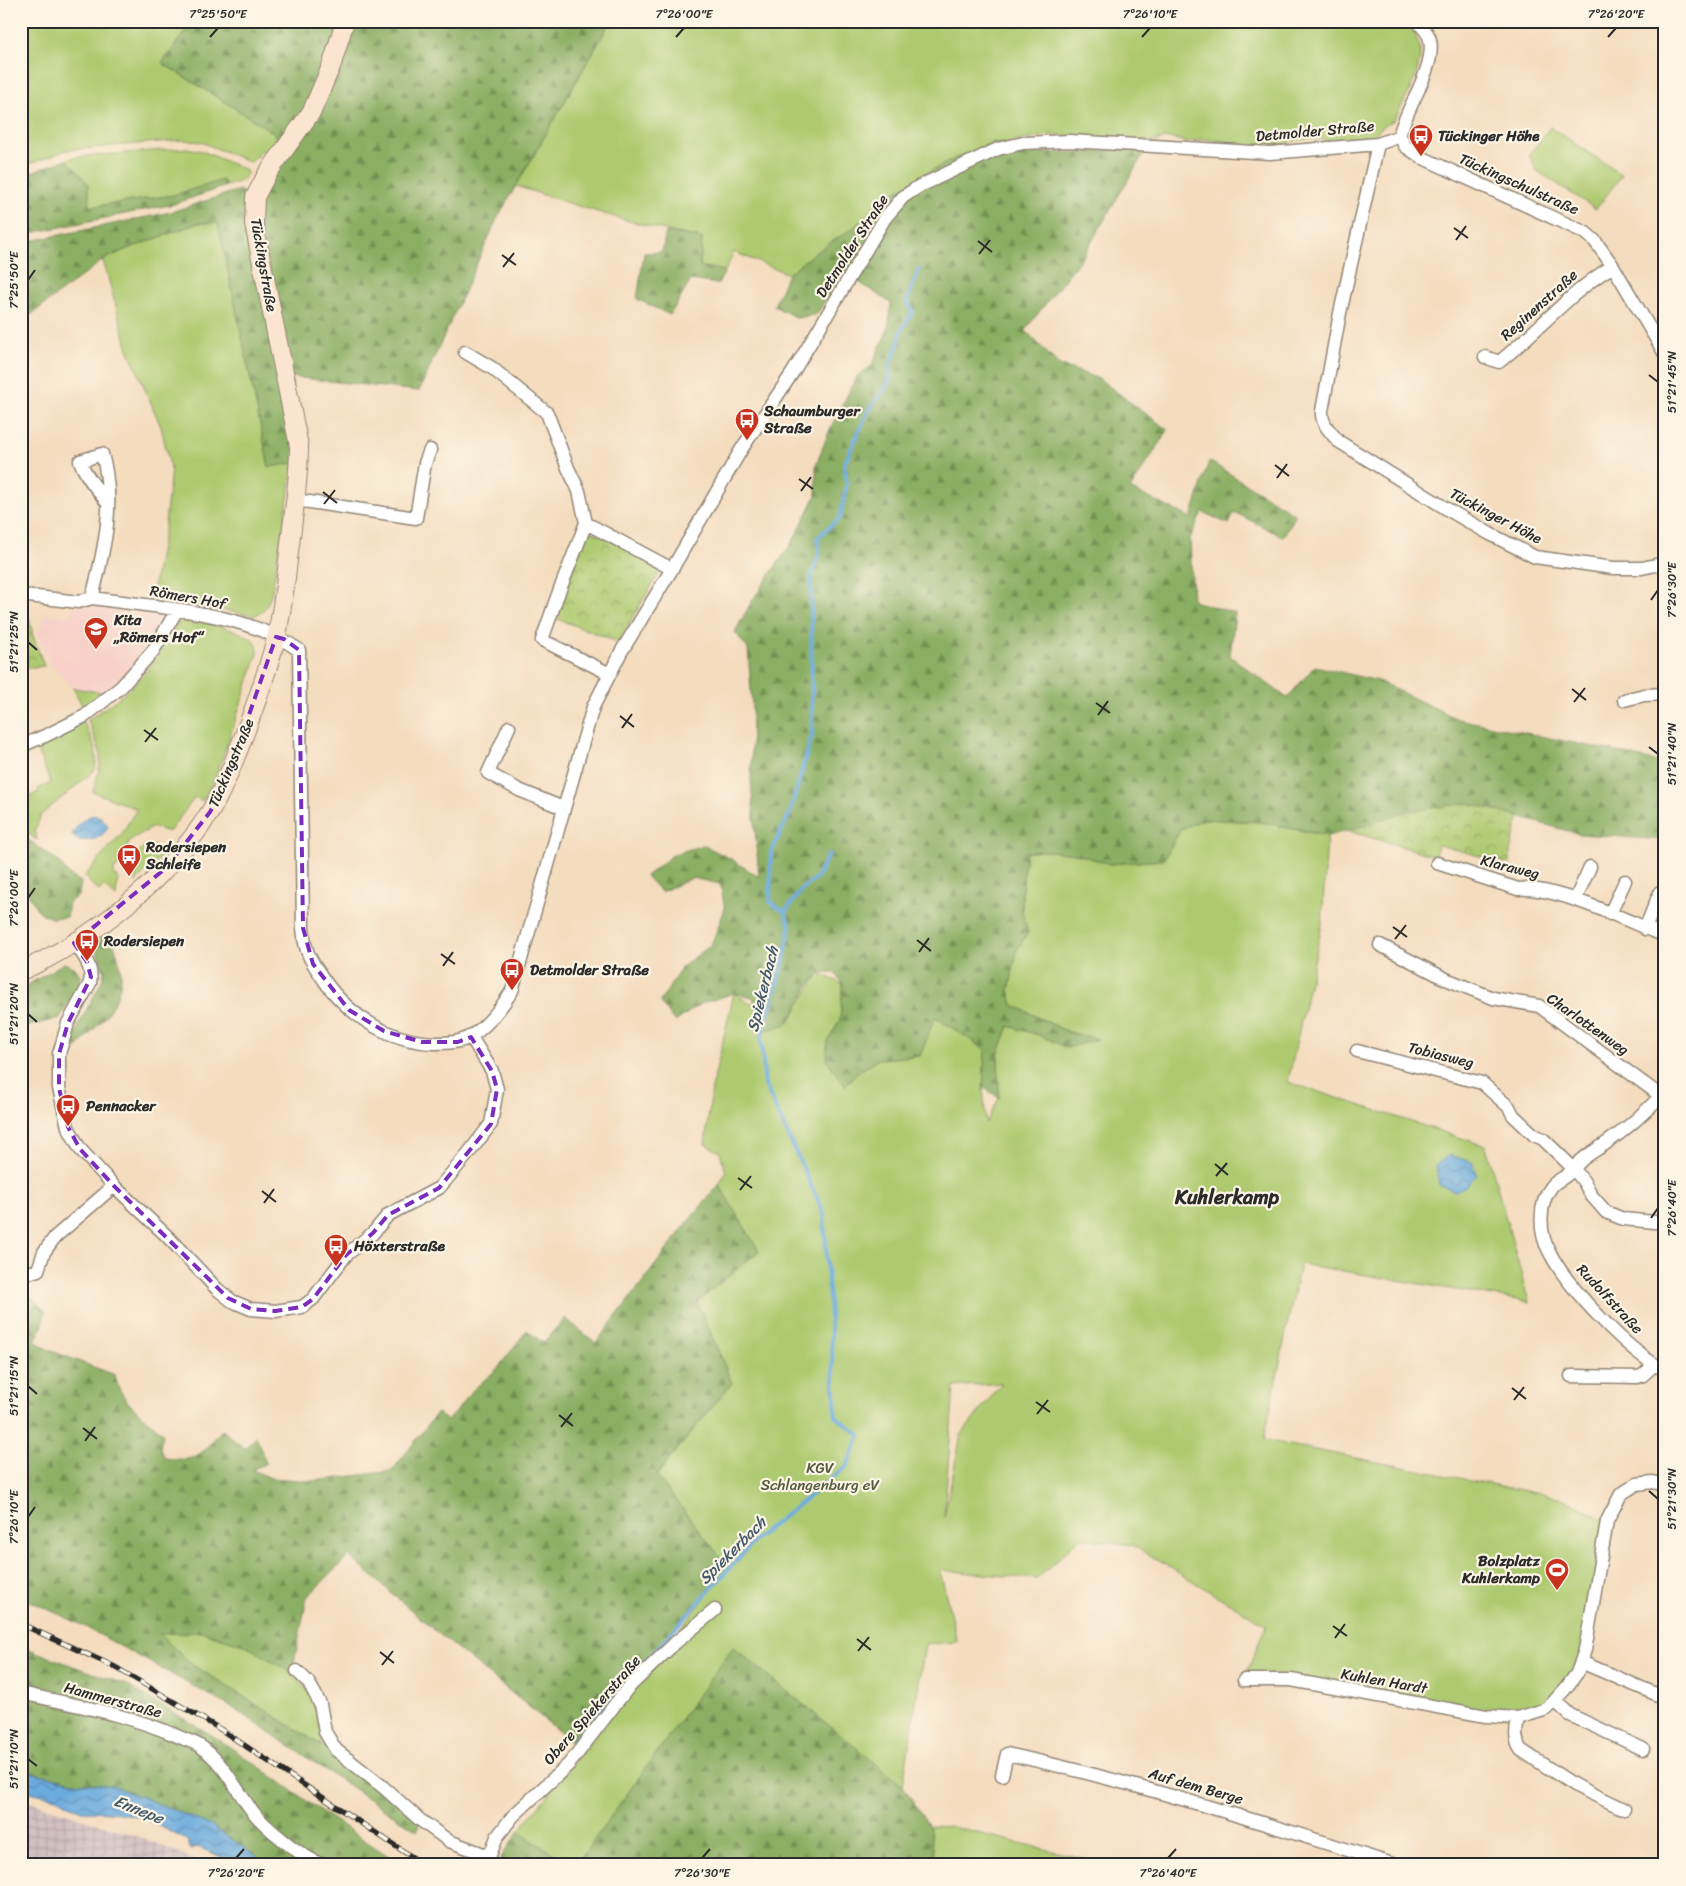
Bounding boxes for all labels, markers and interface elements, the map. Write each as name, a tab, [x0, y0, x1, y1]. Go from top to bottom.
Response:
text: 7°25'50"E	[189, 3, 248, 25]
text: 7°26'00"E	[655, 3, 714, 25]
text: 7°26'10"E	[1123, 3, 1179, 25]
text: 7°26'20"E	[1588, 3, 1646, 25]
street label: Detmolder Straße	[1255, 113, 1376, 149]
bus stop icon: Tückinger Höhe	[1408, 123, 1434, 157]
place label: Tückinger Höhe	[1438, 123, 1540, 149]
street label: Tückingschulstraße	[1455, 146, 1584, 222]
street label: Detmolder Straße	[809, 189, 895, 303]
street label: Tückingstraße	[243, 216, 285, 314]
text: 7°25'50"E	[3, 250, 25, 309]
street label: Reginenstraße	[1494, 263, 1584, 347]
text: 51°21'45"N	[1661, 350, 1683, 413]
place label: Schaumburger Straße	[763, 398, 862, 441]
bus stop icon: Schaumburger Straße	[734, 407, 760, 441]
street label: Tückinger Höhe	[1445, 481, 1547, 551]
text: 7°26'30"E	[1661, 561, 1683, 618]
street label: Römers Hof	[148, 578, 231, 617]
place label: Kita „Römers Hof“	[113, 607, 205, 650]
text: 51°21'25"N	[3, 610, 25, 673]
school or university icon: Kita „Römers Hof“	[83, 616, 109, 650]
street label: Tückingstraße	[201, 714, 261, 812]
text: 51°21'40"N	[1661, 722, 1683, 785]
place label: Rodersiepen Schleife	[145, 834, 227, 877]
bus stop icon: Rodersiepen Schleife	[116, 843, 142, 877]
street label: Klaraweg	[1478, 847, 1543, 887]
text: 7°26'00"E	[3, 868, 25, 927]
bus stop icon: Rodersiepen	[74, 928, 100, 962]
place label: Rodersiepen	[103, 928, 185, 954]
water label: Spiekerbach	[738, 942, 787, 1035]
bus stop icon: Detmolder Straße	[499, 957, 525, 991]
place label: Detmolder Straße	[530, 957, 649, 983]
text: 51°21'20"N	[3, 982, 25, 1045]
street label: Charlottenweg	[1541, 986, 1635, 1062]
street label: Tobiasweg	[1405, 1034, 1477, 1076]
bus stop icon: Pennacker	[55, 1093, 81, 1127]
place label: Pennacker	[86, 1093, 157, 1119]
text: 7°26'40"E	[1661, 1178, 1683, 1236]
district label: Kuhlerkamp	[1174, 1180, 1279, 1215]
bus stop icon: Höxterstraße	[323, 1233, 349, 1267]
place label: Höxterstraße	[353, 1233, 446, 1259]
street label: Rudolfstraße	[1570, 1258, 1650, 1340]
text: 51°21'15"N	[3, 1355, 25, 1416]
park label: KGV Schlangenburg eV	[761, 1455, 879, 1498]
text: 51°21'30"N	[1661, 1468, 1683, 1530]
text: 7°26'10"E	[3, 1488, 25, 1544]
water label: Spiekerbach	[691, 1508, 775, 1591]
place label: Bolzplatz Kuhlerkamp	[1461, 1548, 1541, 1591]
sports icon: Bolzplatz Kuhlerkamp	[1544, 1557, 1570, 1591]
street label: Obere Spiekerstraße	[537, 1649, 648, 1771]
street label: Kuhlen Hardt	[1339, 1661, 1430, 1702]
street label: Hammerstraße	[61, 1674, 165, 1726]
text: 51°21'10"N	[3, 1728, 25, 1789]
street label: Auf dem Berge	[1145, 1760, 1247, 1812]
water label: Ennepe	[110, 1786, 170, 1833]
text: 7°26'20"E	[208, 1862, 266, 1884]
text: 7°26'30"E	[674, 1862, 731, 1884]
text: 7°26'40"E	[1140, 1862, 1198, 1884]

